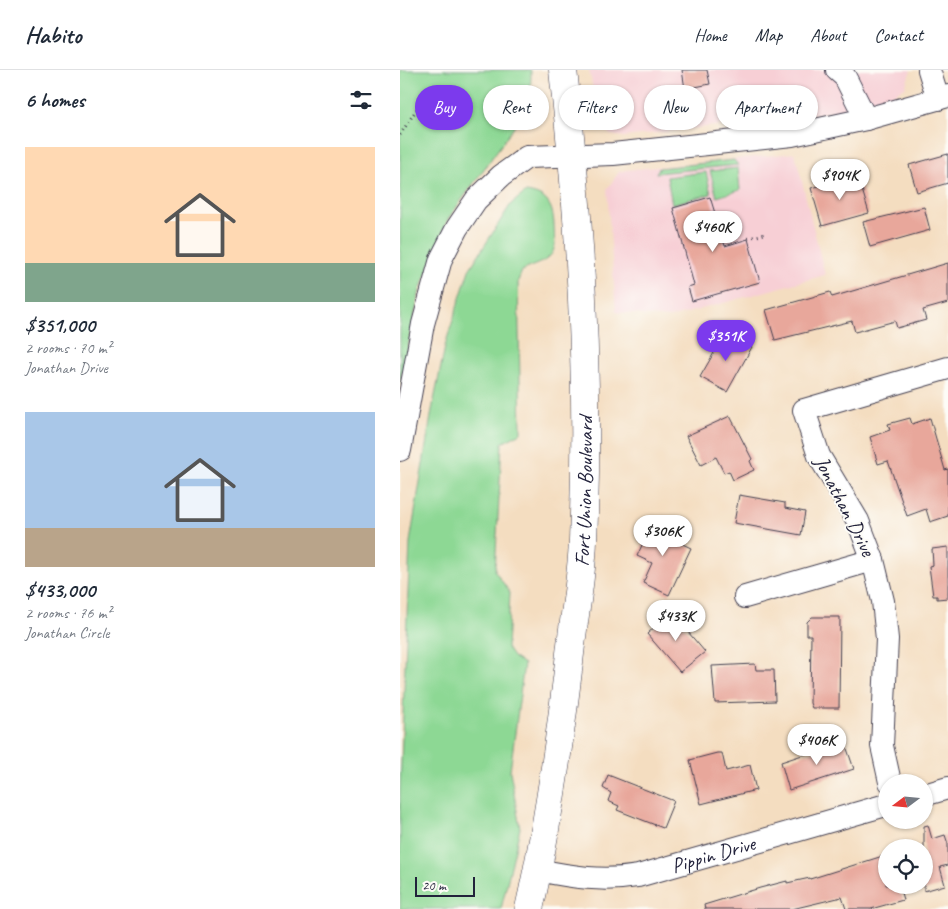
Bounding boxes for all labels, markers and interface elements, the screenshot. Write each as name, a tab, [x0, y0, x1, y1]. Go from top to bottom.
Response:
text: Habito	[25, 20, 81, 50]
text: Home	[694, 24, 727, 46]
text: Map	[755, 24, 782, 46]
text: About	[810, 24, 846, 46]
text: Contact	[874, 24, 923, 46]
chip: Buy	[415, 85, 473, 130]
chip: Rent	[483, 85, 549, 130]
chip: Filters	[559, 85, 634, 130]
chip: New	[644, 85, 706, 130]
chip: Apartment	[716, 85, 818, 130]
icon: filters	[347, 86, 375, 114]
text: 6 homes	[25, 87, 85, 113]
pin: $904K	[805, 158, 875, 201]
text: $904K	[822, 165, 858, 185]
icon: home	[155, 180, 245, 270]
pin: $460K	[678, 210, 748, 253]
text: $460K	[694, 217, 732, 237]
text: $351,000	[25, 312, 95, 338]
pin: $351K	[691, 320, 761, 362]
text: $351K	[708, 326, 744, 346]
text: 2 rooms · 70 m²	[25, 338, 111, 358]
text: Jonathan Drive	[25, 358, 108, 378]
street label: Fort Union Boulevard	[568, 412, 598, 567]
icon: home	[155, 445, 245, 535]
street label: Jonathan Drive	[808, 451, 882, 561]
pin: $306K	[628, 514, 698, 557]
text: $306K	[644, 521, 682, 541]
text: $433,000	[25, 577, 95, 603]
pin: $433K	[641, 600, 711, 642]
text: 2 rooms · 76 m²	[25, 603, 111, 623]
text: $433K	[658, 606, 694, 626]
text: Jonathan Circle	[25, 623, 109, 643]
pin: $406K	[782, 724, 852, 766]
text: $406K	[798, 730, 836, 750]
north arrow	[878, 774, 932, 829]
map controls	[878, 774, 933, 894]
street label: Pippin Drive	[668, 830, 760, 879]
button: locate	[878, 839, 933, 894]
scale bar	[415, 874, 475, 897]
text: 20 m	[422, 877, 446, 894]

